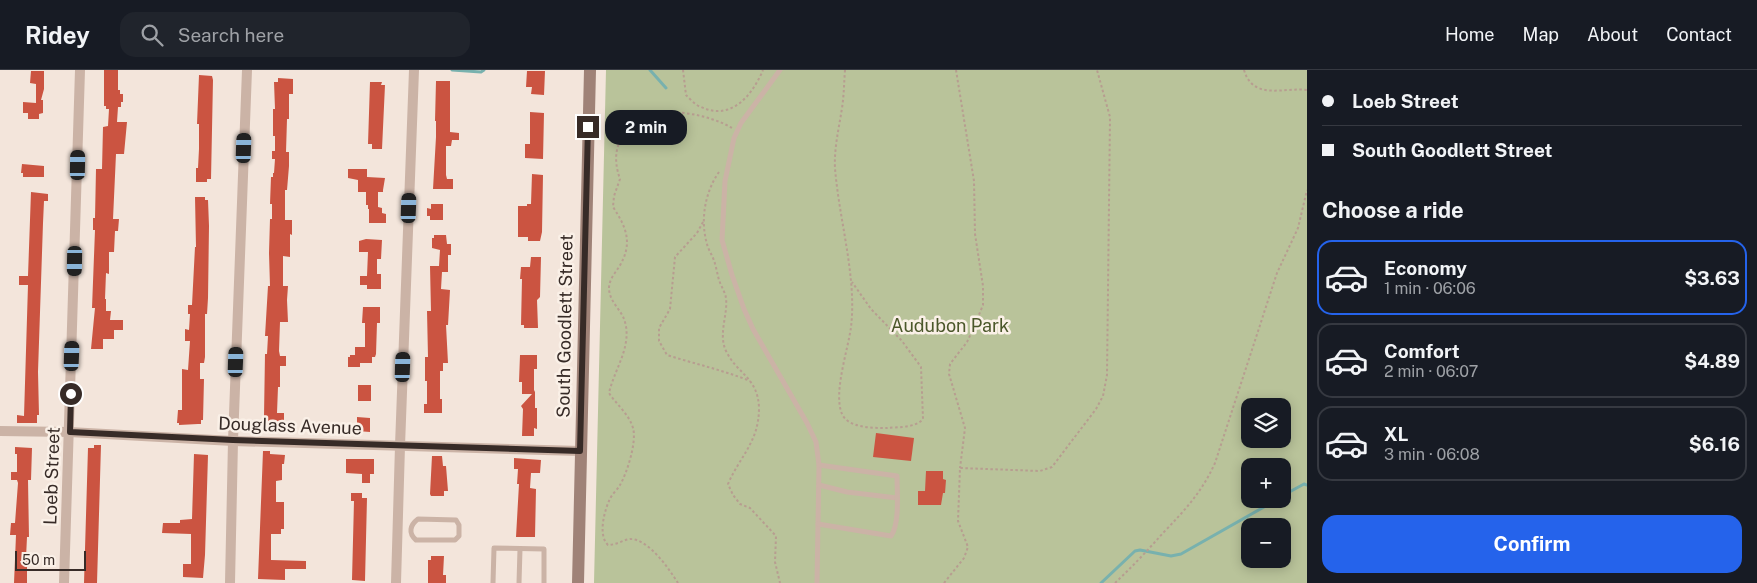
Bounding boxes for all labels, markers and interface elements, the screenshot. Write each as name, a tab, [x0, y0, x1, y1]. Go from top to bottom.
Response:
search box	[120, 12, 470, 57]
text: Ridey	[25, 21, 90, 49]
icon: search	[138, 21, 166, 49]
text: Search here	[178, 24, 284, 46]
text: Home	[1445, 24, 1495, 45]
text: Map	[1523, 24, 1559, 45]
text: About	[1587, 24, 1638, 45]
text: Contact	[1666, 24, 1732, 45]
text: Loeb Street	[1352, 90, 1459, 112]
callout: 2 min	[606, 110, 688, 144]
route end	[577, 116, 599, 138]
text: 2 min	[625, 118, 667, 137]
car	[235, 133, 252, 163]
text: South Goodlett Street	[1352, 139, 1552, 161]
car	[70, 150, 85, 180]
car	[400, 193, 417, 223]
text: Choose a ride	[1322, 197, 1464, 223]
street label: South Goodlett Street	[552, 234, 577, 418]
car	[67, 246, 82, 276]
icon: car	[1324, 255, 1369, 300]
text: Economy	[1384, 257, 1467, 279]
text: $3.63	[1684, 267, 1740, 289]
text: 1 min · 06:06	[1384, 279, 1476, 298]
park label: Audubon Park	[891, 315, 1009, 336]
icon: car	[1324, 338, 1369, 383]
text: Comfort	[1384, 340, 1460, 362]
car	[63, 341, 80, 371]
car	[227, 347, 244, 377]
text: $4.89	[1684, 350, 1740, 372]
car	[394, 352, 411, 382]
text: 2 min · 06:07	[1384, 362, 1478, 381]
route start	[60, 383, 82, 405]
map controls	[1241, 398, 1291, 568]
button: layers	[1241, 398, 1291, 448]
street label: Douglass Avenue	[218, 412, 362, 439]
icon: car	[1324, 421, 1369, 466]
text: XL	[1384, 423, 1409, 445]
street label: Loeb Street	[39, 427, 64, 525]
text: $6.16	[1689, 433, 1740, 455]
text: 3 min · 06:08	[1384, 445, 1480, 464]
button: +	[1241, 458, 1291, 508]
button: Confirm	[1322, 515, 1742, 573]
button: −	[1241, 518, 1291, 568]
scale bar	[15, 548, 86, 571]
text: 50 m	[22, 552, 55, 568]

